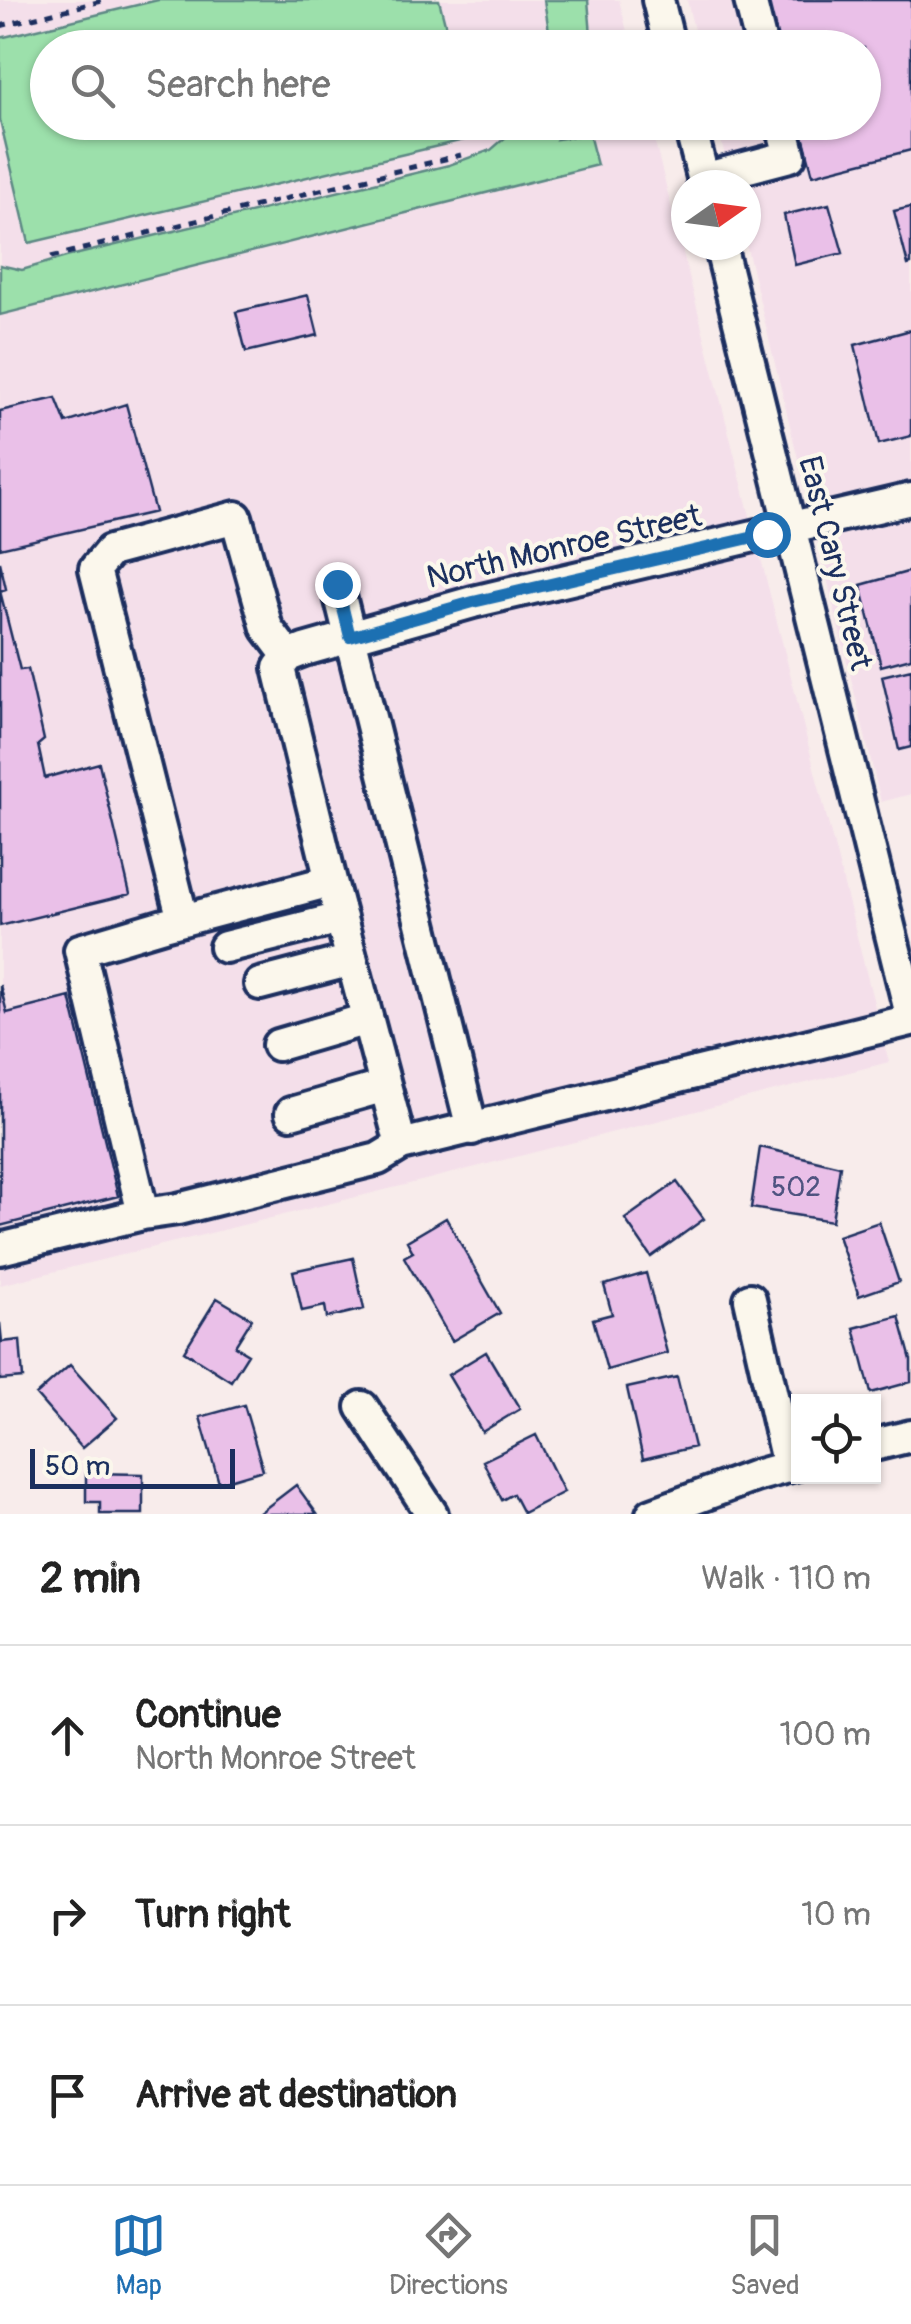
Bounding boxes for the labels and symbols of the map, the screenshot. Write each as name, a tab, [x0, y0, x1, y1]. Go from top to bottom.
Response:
north arrow	[671, 170, 761, 260]
street label: East Cary Street	[789, 452, 881, 674]
street label: North Monroe Street	[423, 496, 705, 598]
route start	[745, 512, 791, 558]
route end	[315, 562, 361, 608]
house number: 502	[771, 1170, 821, 1205]
scale bar	[30, 1444, 235, 1488]

